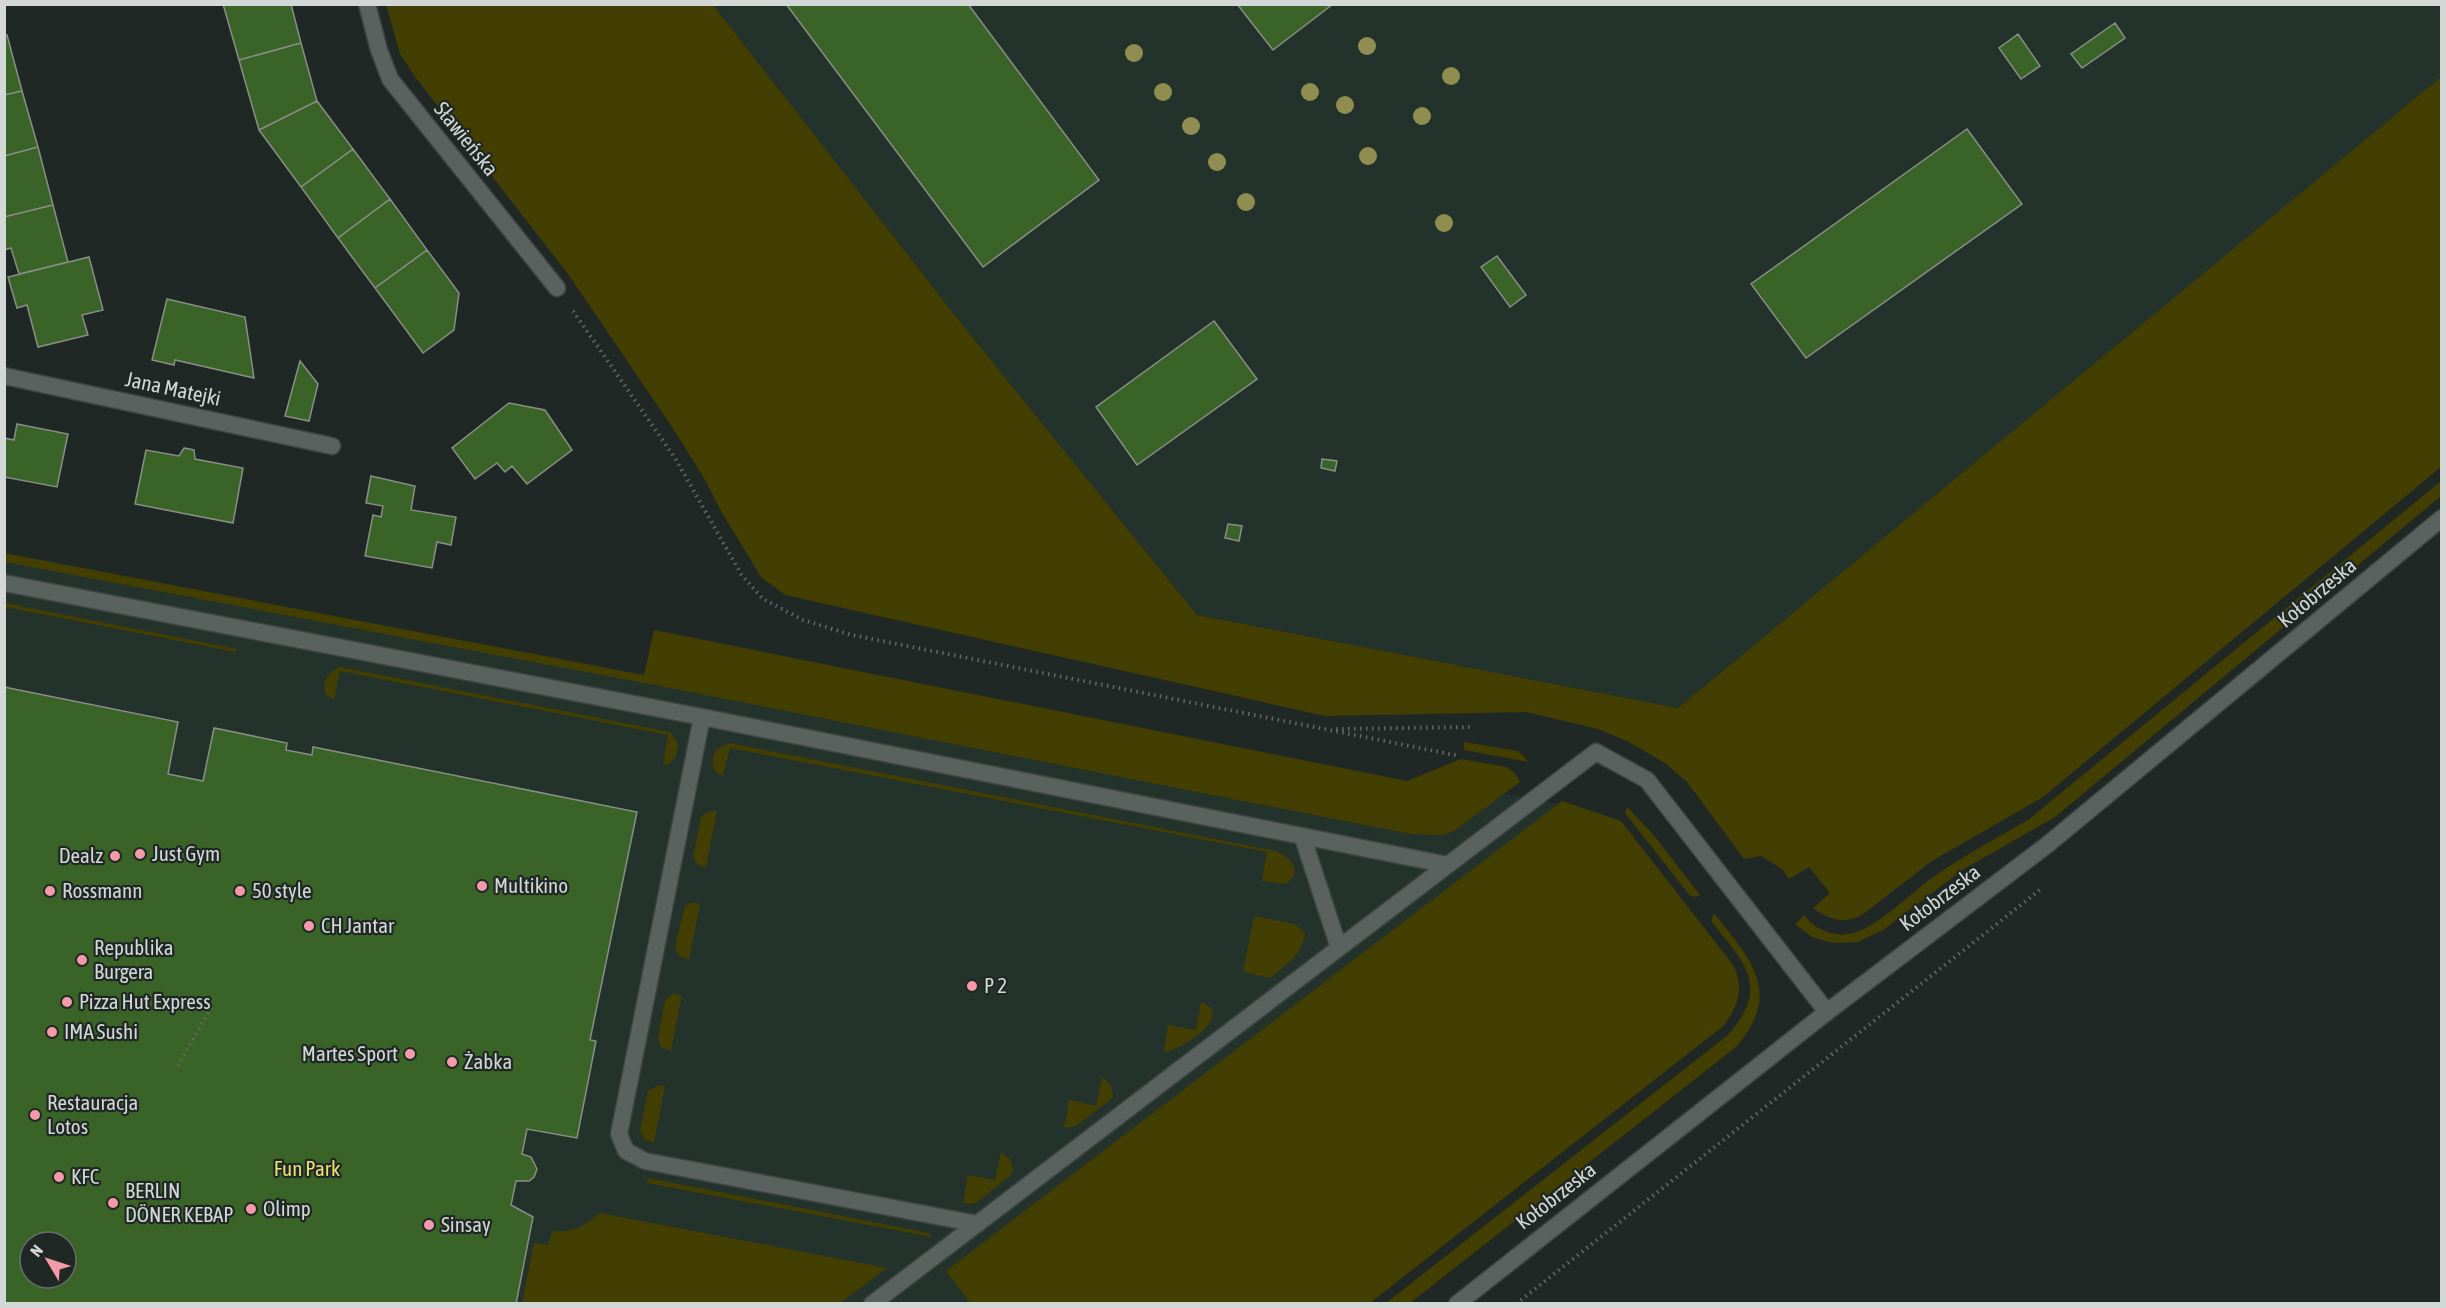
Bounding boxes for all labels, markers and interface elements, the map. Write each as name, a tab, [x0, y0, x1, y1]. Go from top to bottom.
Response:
street label: Sławieńska	[430, 97, 504, 180]
street label: Jana Matejki	[123, 366, 223, 410]
street label: Kołobrzeska	[2272, 553, 2360, 632]
place label: Just Gym	[152, 841, 220, 865]
place label: Dealz	[59, 843, 103, 867]
marker: Just Gym	[133, 847, 147, 861]
marker: Dealz	[108, 849, 122, 863]
street label: Kołobrzeska	[1894, 859, 1984, 935]
place label: Multikino	[494, 873, 568, 897]
place label: Rossmann	[62, 878, 142, 902]
place label: 50 style	[252, 878, 312, 902]
marker: Multikino	[475, 879, 489, 893]
marker: Rossmann	[43, 884, 57, 898]
marker: 50 style	[233, 884, 247, 898]
place label: CH Jantar	[321, 913, 395, 937]
marker: CH Jantar	[302, 919, 316, 933]
place label: Republika Burgera	[94, 935, 174, 983]
marker: Republika Burgera	[75, 953, 89, 967]
place label: P 2	[984, 973, 1007, 997]
marker: P 2	[965, 979, 979, 993]
place label: Pizza Hut Express	[79, 989, 211, 1013]
marker: Pizza Hut Express	[60, 995, 74, 1009]
place label: IMA Sushi	[64, 1019, 138, 1043]
marker: IMA Sushi	[45, 1025, 59, 1039]
place label: Martes Sport	[302, 1041, 398, 1065]
marker: Martes Sport	[403, 1047, 417, 1061]
place label: Żabka	[464, 1049, 512, 1073]
marker: Żabka	[445, 1055, 459, 1069]
place label: Restauracja Lotos	[47, 1090, 138, 1138]
marker: Restauracja Lotos	[28, 1108, 42, 1122]
park label: Fun Park	[274, 1156, 340, 1180]
street label: Kołobrzeska	[1511, 1157, 1600, 1234]
place label: KFC	[71, 1164, 100, 1188]
marker: KFC	[52, 1170, 66, 1184]
place label: BERLIN DÖNER KEBAP	[125, 1178, 234, 1226]
marker: BERLIN DÖNER KEBAP	[106, 1196, 120, 1210]
place label: Olimp	[263, 1196, 311, 1220]
marker: Olimp	[244, 1202, 258, 1216]
place label: Sinsay	[441, 1212, 491, 1236]
marker: Sinsay	[422, 1218, 436, 1232]
north arrow	[18, 1230, 78, 1290]
text: N	[26, 1241, 46, 1260]

